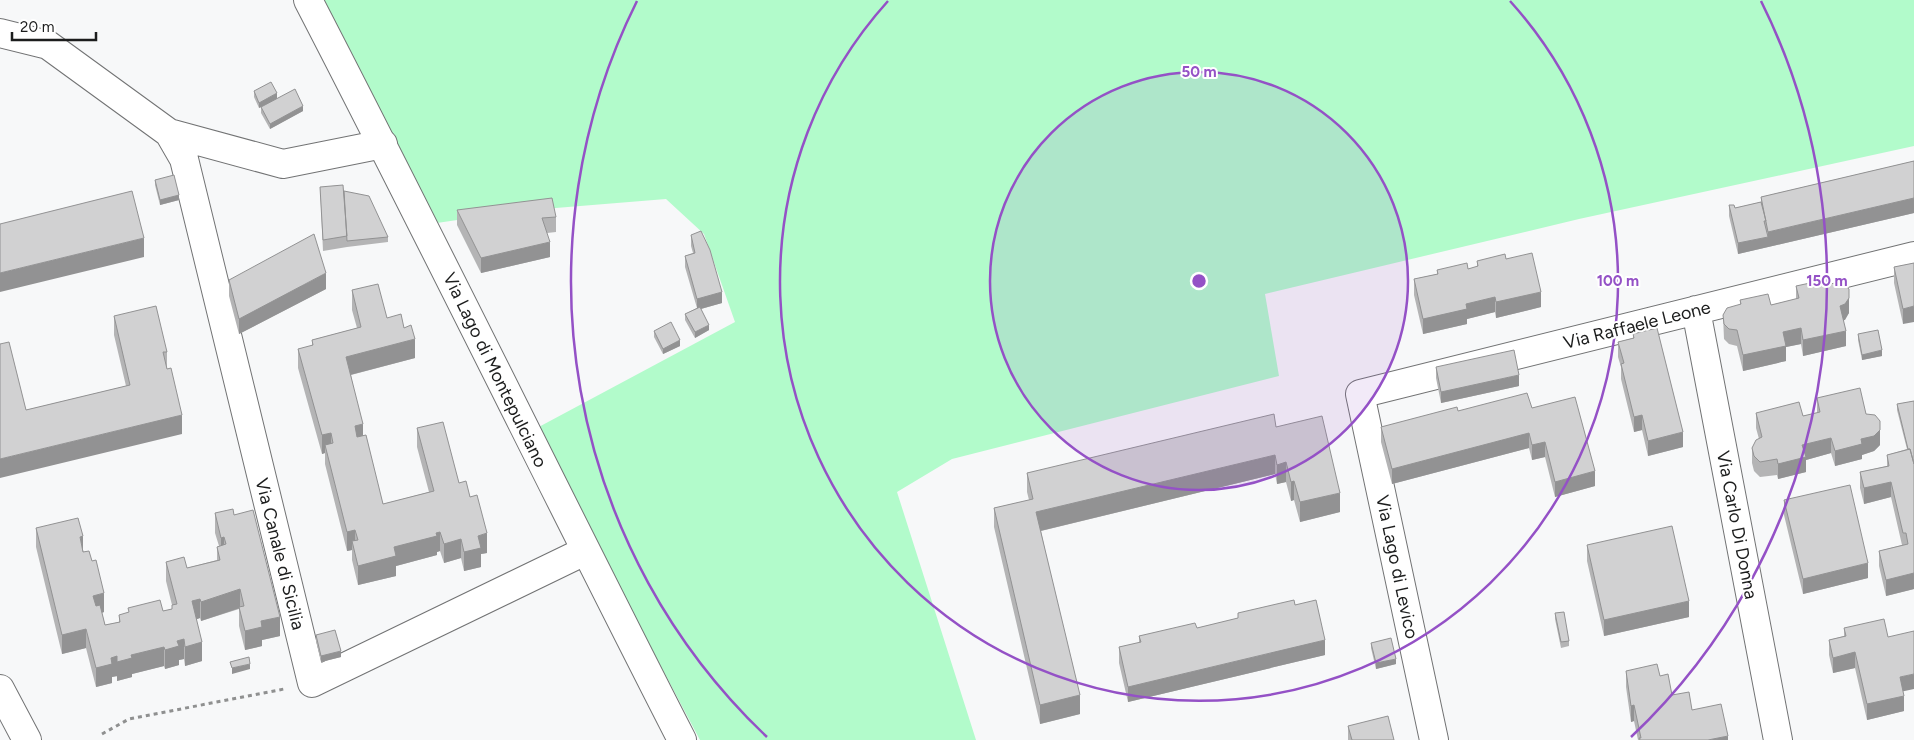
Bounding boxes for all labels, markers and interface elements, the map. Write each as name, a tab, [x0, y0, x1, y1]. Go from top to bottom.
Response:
scale bar	[12, 10, 96, 42]
text: 20 m	[20, 18, 54, 36]
text: 50 m	[1181, 63, 1217, 81]
street label: Via Lago di Montepulciano	[438, 269, 552, 471]
centre of rings	[1190, 272, 1208, 290]
text: 100 m	[1597, 272, 1639, 290]
text: 150 m	[1806, 272, 1848, 290]
street label: Via Raffaele Leone	[1561, 296, 1713, 354]
street label: Via Carlo Di Donna	[1712, 449, 1762, 601]
street label: Via Canale di Sicilia	[251, 476, 309, 632]
street label: Via Lago di Levico	[1371, 493, 1423, 641]

